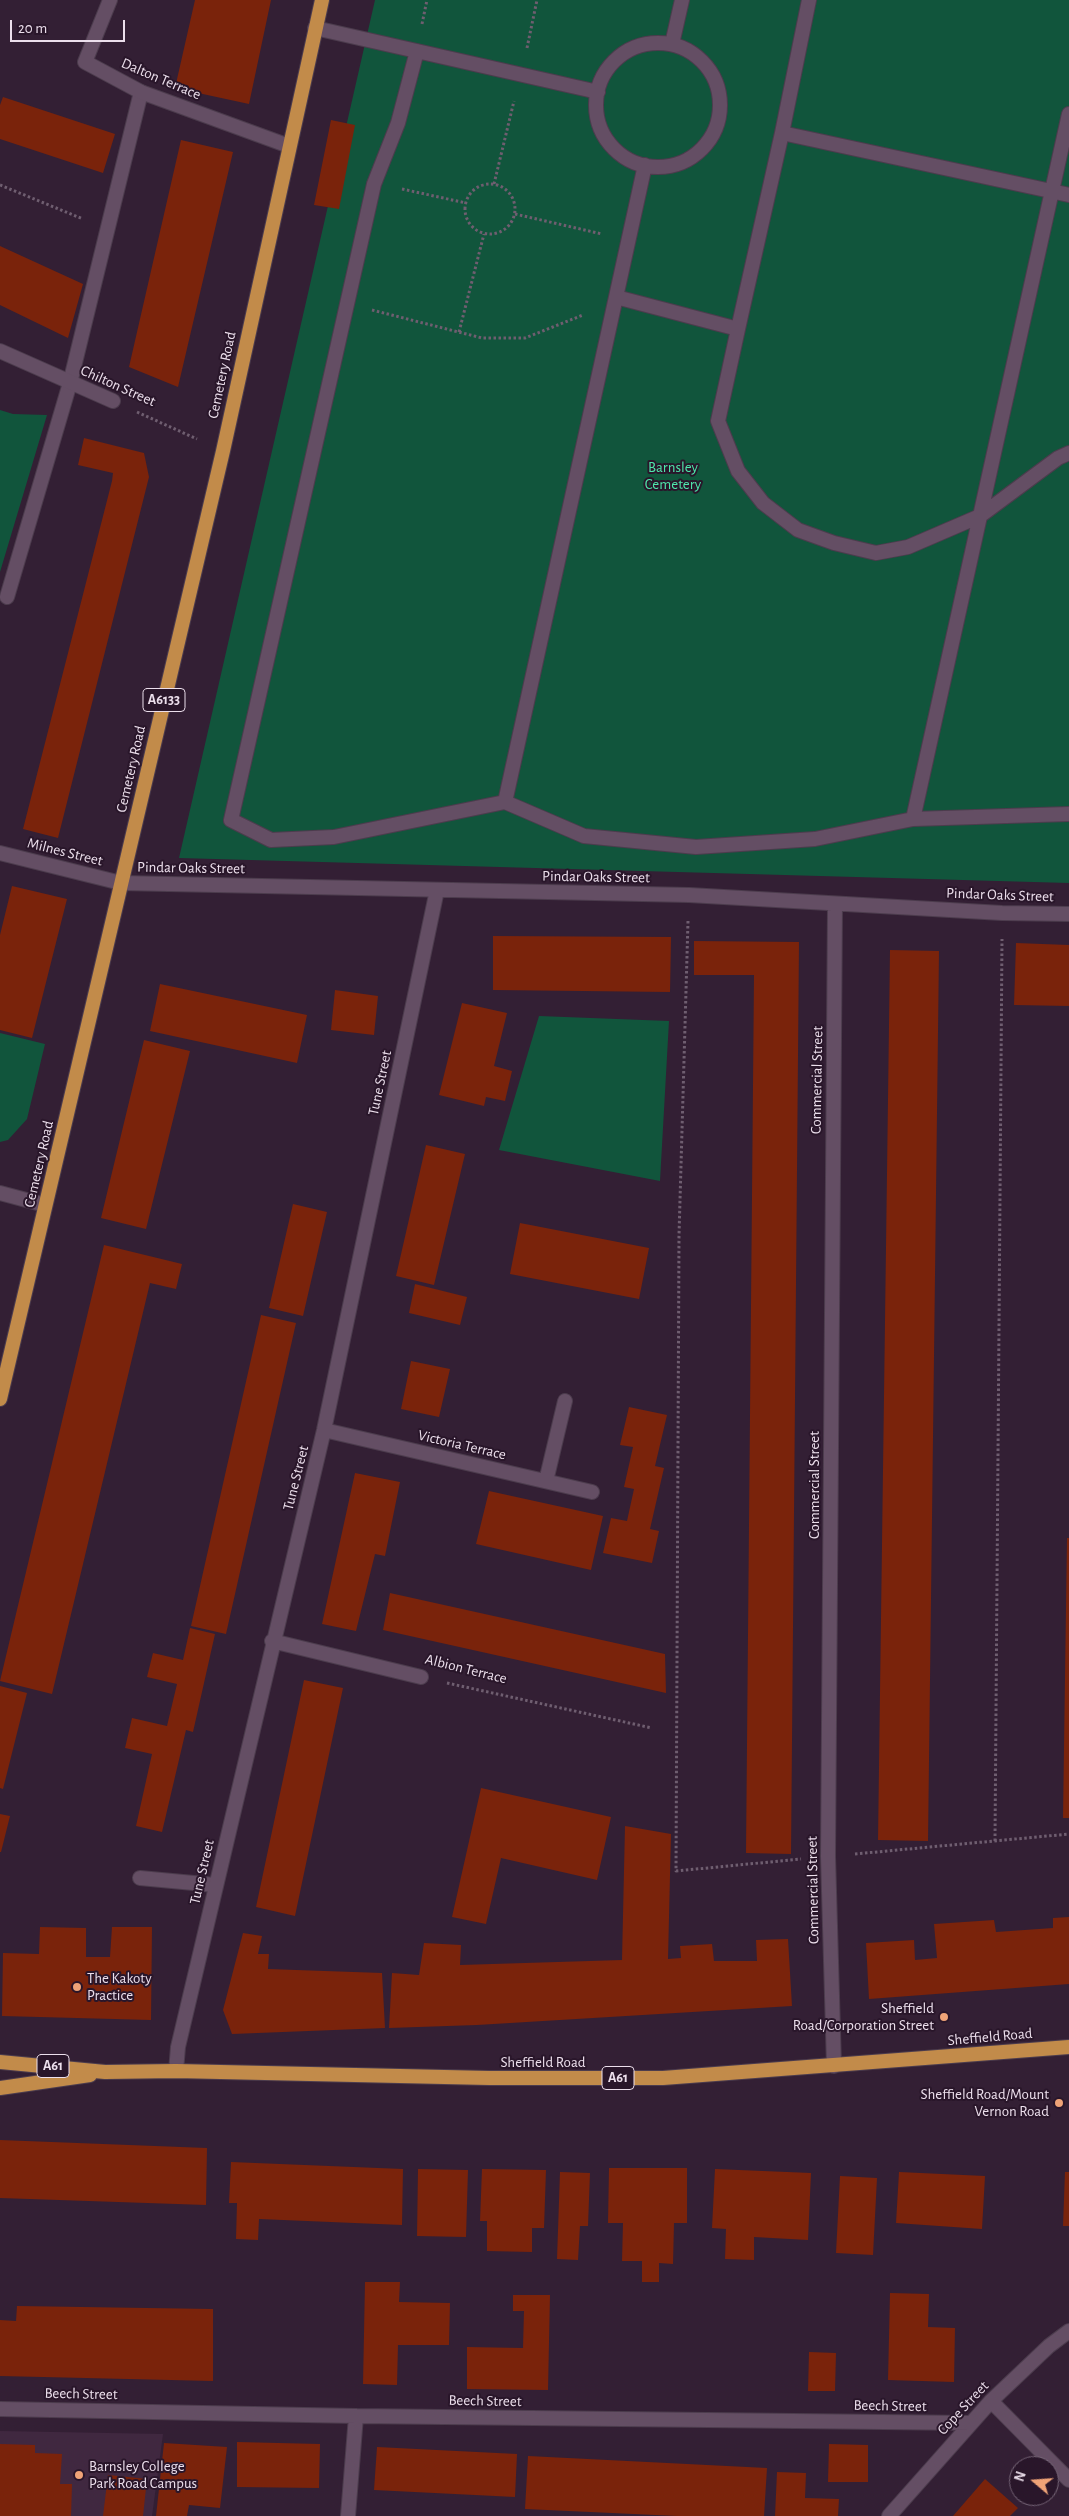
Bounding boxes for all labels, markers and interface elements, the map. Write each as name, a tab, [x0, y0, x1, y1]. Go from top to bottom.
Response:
scale bar	[12, 10, 128, 42]
text: 20 m	[18, 21, 47, 36]
street label: Dalton Terrace	[118, 54, 204, 104]
street label: Cemetery Road	[204, 330, 240, 420]
street label: Chilton Street	[78, 361, 158, 411]
park label: Barnsley Cemetery	[645, 458, 701, 493]
road number: A6133	[143, 688, 185, 712]
street label: Cemetery Road	[112, 724, 150, 814]
street label: Milnes Street	[25, 834, 105, 870]
street label: Pindar Oaks Street	[137, 858, 245, 878]
street label: Pindar Oaks Street	[542, 867, 650, 887]
street label: Pindar Oaks Street	[946, 884, 1054, 906]
street label: Commercial Street	[807, 1026, 827, 1134]
street label: Tune Street	[364, 1049, 396, 1117]
street label: Cemetery Road	[20, 1119, 58, 1209]
street label: Victoria Terrace	[416, 1426, 508, 1464]
street label: Commercial Street	[805, 1431, 823, 1539]
street label: Tune Street	[279, 1444, 313, 1512]
street label: Albion Terrace	[423, 1650, 509, 1688]
street label: Commercial Street	[803, 1836, 823, 1944]
street label: Tune Street	[186, 1838, 218, 1906]
place label: The Kakoty Practice	[87, 1969, 152, 2004]
marker: The Kakoty Practice	[71, 1981, 83, 1993]
place label: Sheffield Road/Corporation Street	[793, 1999, 934, 2034]
marker: Sheffield Road/Corporation Street	[938, 2011, 950, 2023]
street label: Sheffield Road	[947, 2024, 1033, 2050]
street label: Sheffield Road	[500, 2053, 586, 2071]
road number: A61	[37, 2054, 69, 2078]
road number: A61	[602, 2066, 634, 2090]
place label: Sheffield Road/Mount Vernon Road	[921, 2085, 1049, 2120]
marker: Sheffield Road/Mount Vernon Road	[1053, 2097, 1065, 2109]
street label: Cope Street	[934, 2377, 992, 2439]
street label: Beech Street	[44, 2384, 118, 2404]
street label: Beech Street	[448, 2391, 522, 2411]
street label: Beech Street	[853, 2396, 927, 2416]
north arrow	[1009, 2456, 1059, 2506]
place label: Barnsley College Park Road Campus	[89, 2457, 197, 2492]
marker: Barnsley College Park Road Campus	[73, 2469, 85, 2481]
text: N	[1013, 2470, 1029, 2483]

